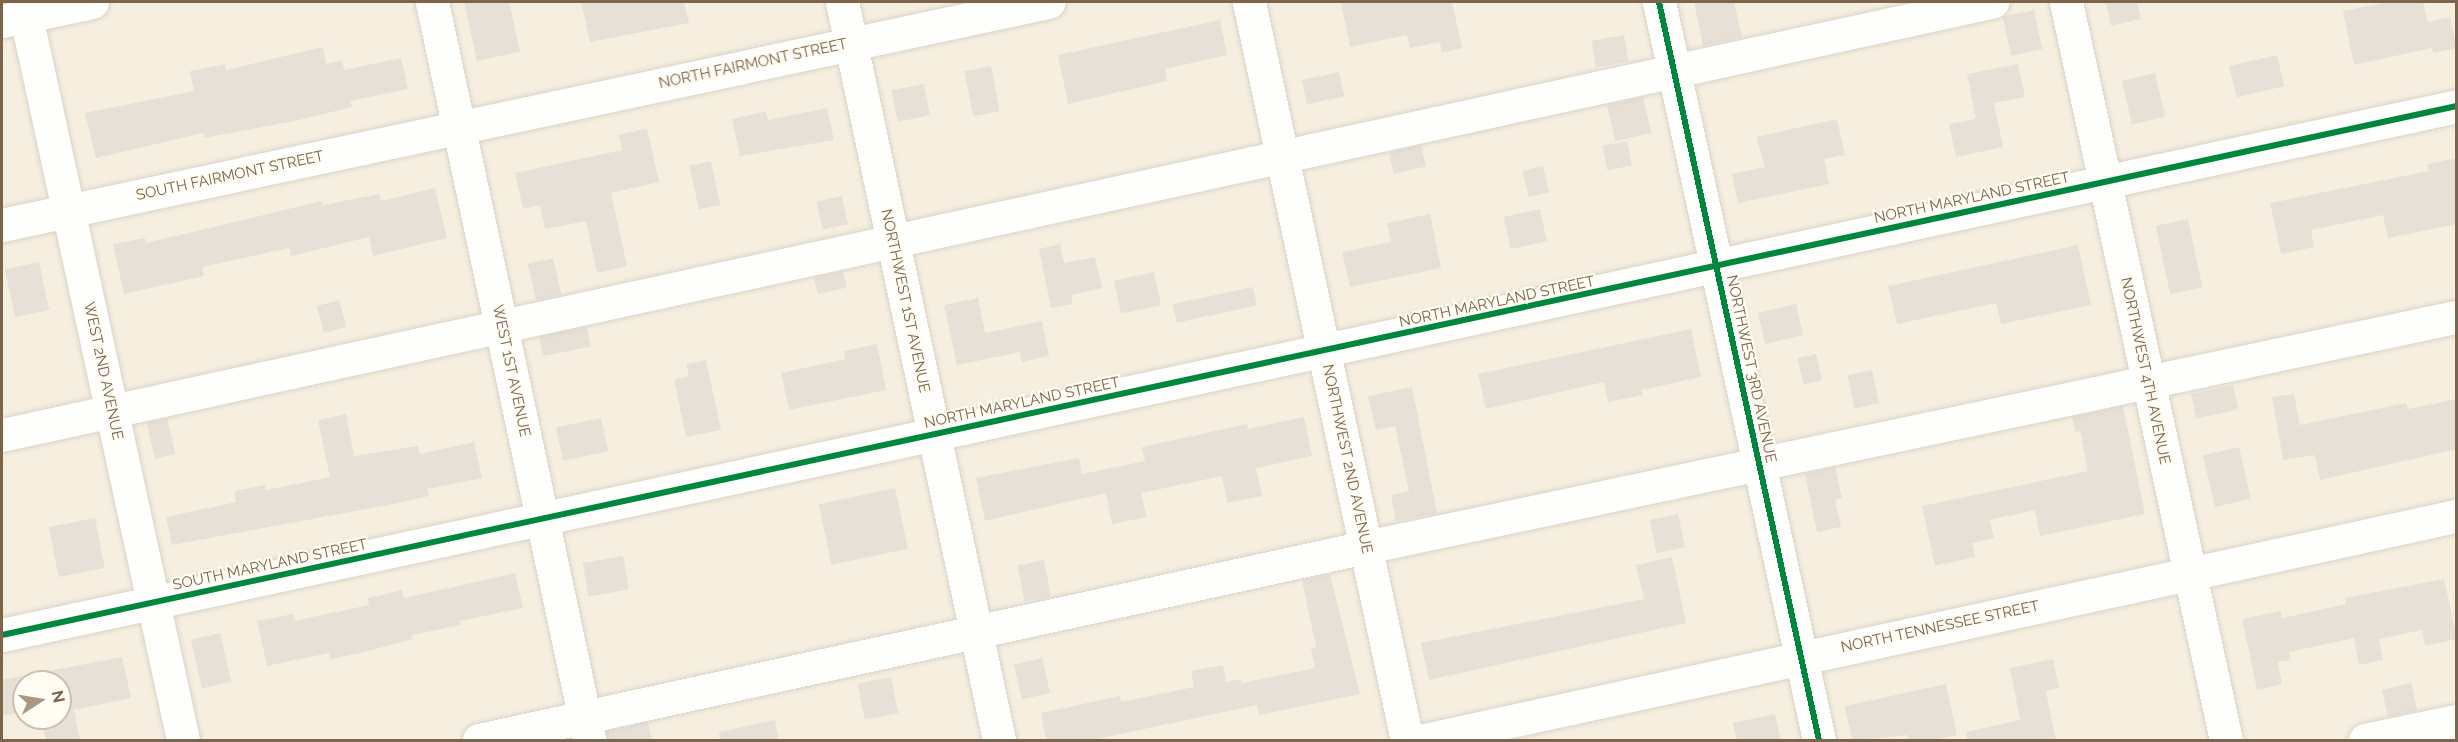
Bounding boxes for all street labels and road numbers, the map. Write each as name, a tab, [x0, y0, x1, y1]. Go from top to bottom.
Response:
street label: NORTH FAIRMONT STREET	[657, 35, 849, 93]
street label: SOUTH FAIRMONT STREET	[134, 147, 326, 205]
street label: NORTH MARYLAND STREET	[1873, 168, 2071, 228]
street label: NORTHWEST 1ST AVENUE	[877, 207, 933, 395]
street label: NORTH MARYLAND STREET	[1398, 272, 1596, 332]
street label: NORTHWEST 3RD AVENUE	[1722, 273, 1780, 465]
street label: NORTHWEST 4TH AVENUE	[2116, 275, 2174, 467]
street label: WEST 2ND AVENUE	[79, 300, 127, 442]
street label: WEST 1ST AVENUE	[488, 303, 534, 439]
street label: NORTHWEST 2ND AVENUE	[1318, 362, 1376, 556]
street label: NORTH MARYLAND STREET	[923, 373, 1121, 433]
street label: SOUTH MARYLAND STREET	[171, 536, 369, 594]
street label: NORTH TENNESSEE STREET	[1839, 597, 2041, 657]

